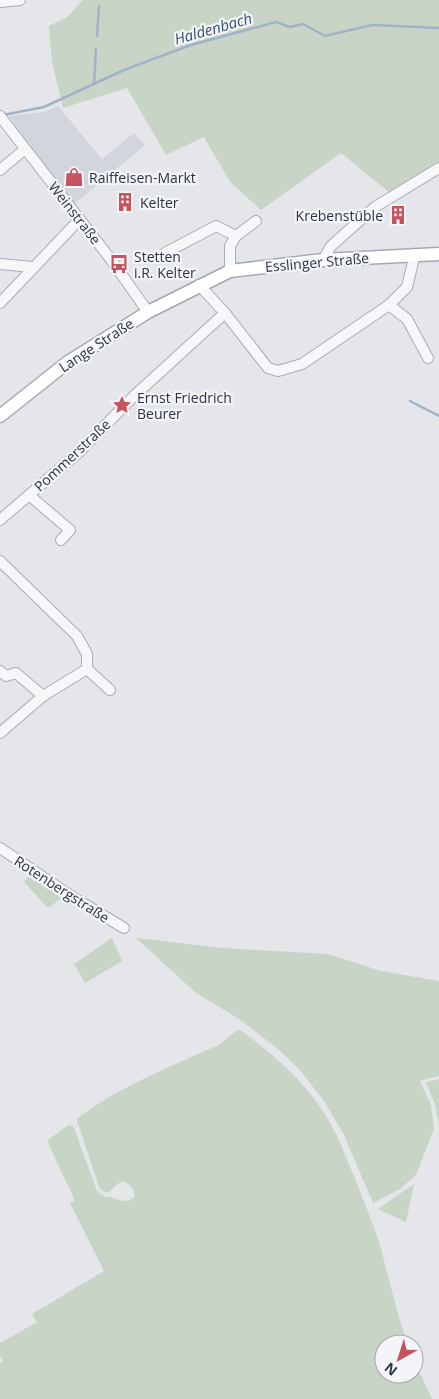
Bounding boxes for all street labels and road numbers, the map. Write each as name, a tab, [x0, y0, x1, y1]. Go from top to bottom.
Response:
street label: Weinstraße	[45, 178, 106, 248]
street label: Esslinger Straße	[264, 248, 370, 276]
street label: Lange Straße	[55, 314, 137, 376]
street label: Pommerstraße	[30, 415, 114, 495]
street label: Rotenbergstraße	[11, 851, 113, 927]

